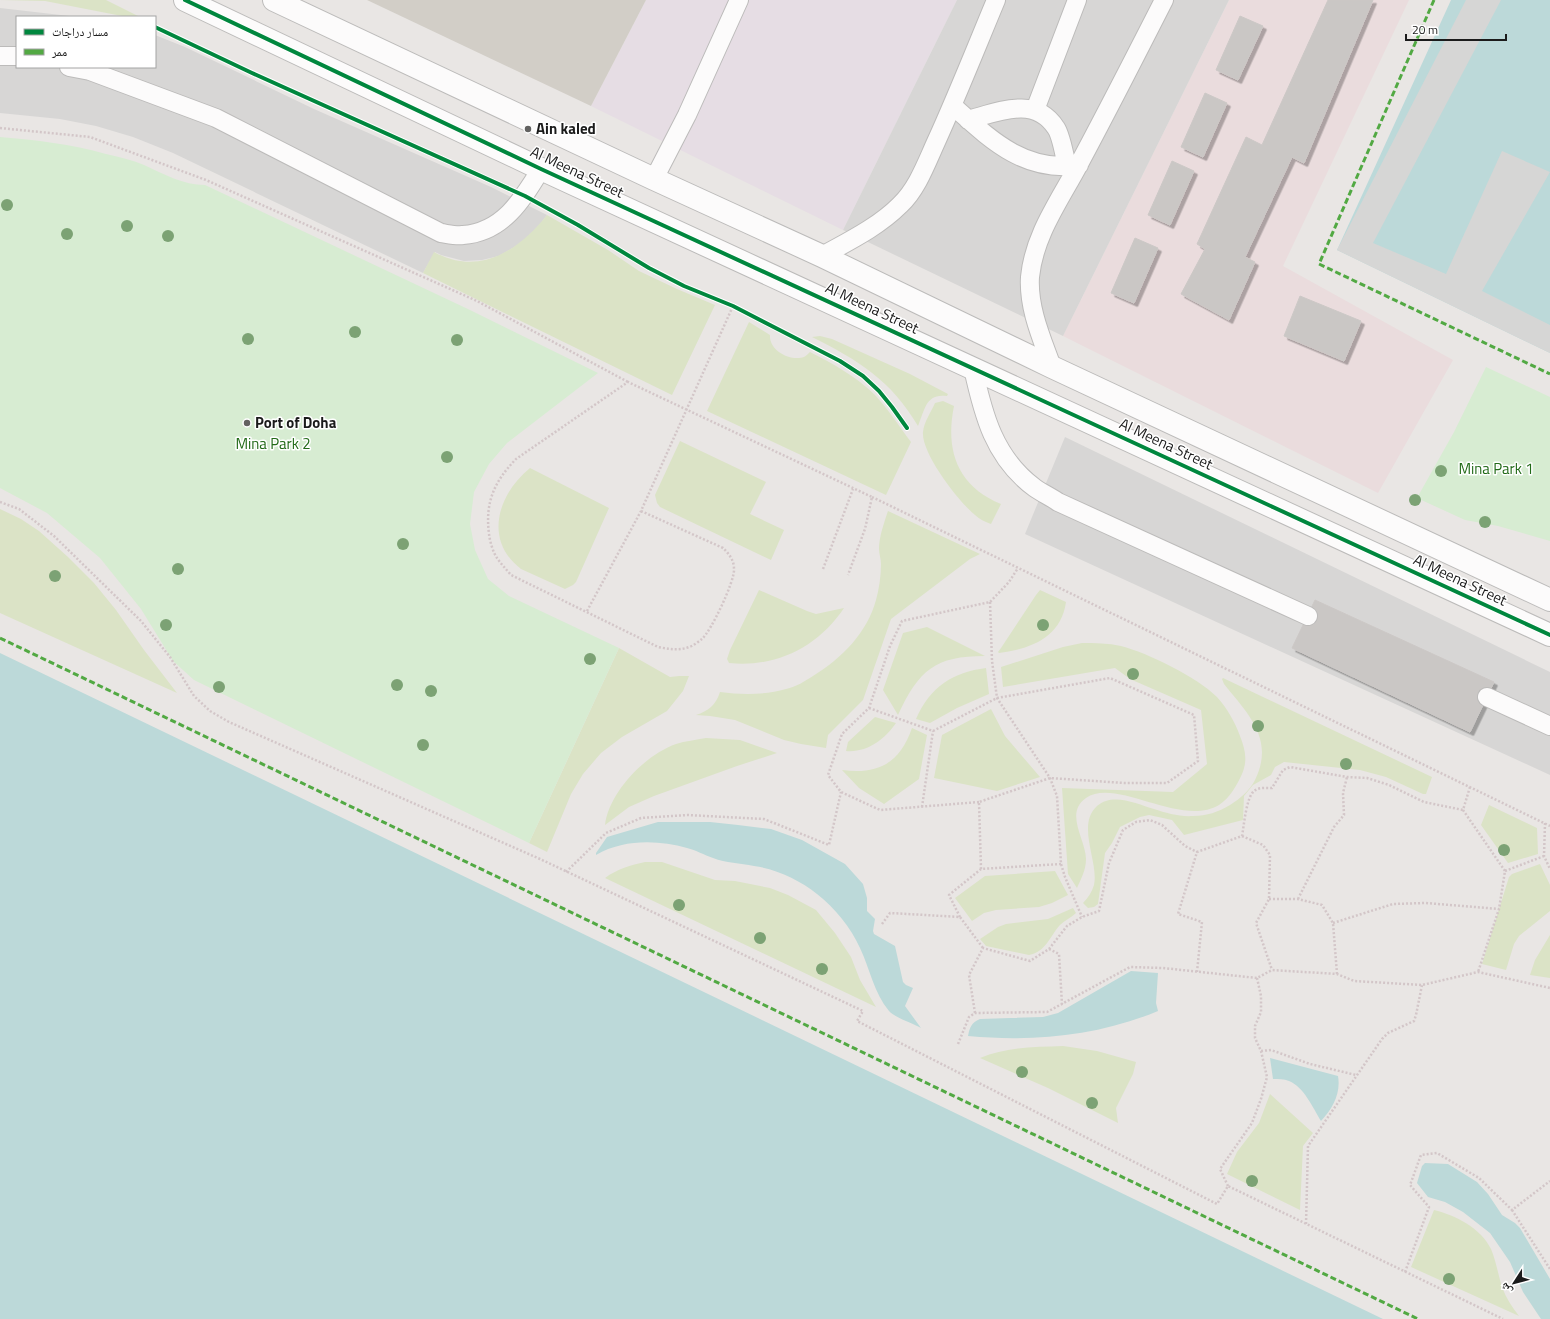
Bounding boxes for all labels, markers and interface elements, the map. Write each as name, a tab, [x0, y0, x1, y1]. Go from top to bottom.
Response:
legend	[16, 16, 156, 68]
scale bar	[1406, 16, 1506, 42]
text: 20 m	[1412, 20, 1438, 39]
text: مسار دراجات	[52, 22, 108, 41]
text: ممر	[51, 42, 67, 61]
place label: Ain kaled	[536, 117, 596, 140]
marker: Ain kaled	[523, 124, 533, 134]
street label: Al Meena Street	[527, 140, 628, 204]
street label: Al Meena Street	[822, 276, 923, 340]
place label: Port of Doha	[255, 411, 337, 434]
street label: Al Meena Street	[1116, 412, 1217, 476]
marker: Port of Doha	[242, 418, 252, 428]
park label: Mina Park 2	[235, 432, 311, 455]
park label: Mina Park 1	[1458, 457, 1534, 480]
street label: Al Meena Street	[1410, 548, 1511, 612]
north arrow	[1494, 1263, 1534, 1303]
text: ش	[1496, 1279, 1516, 1298]

